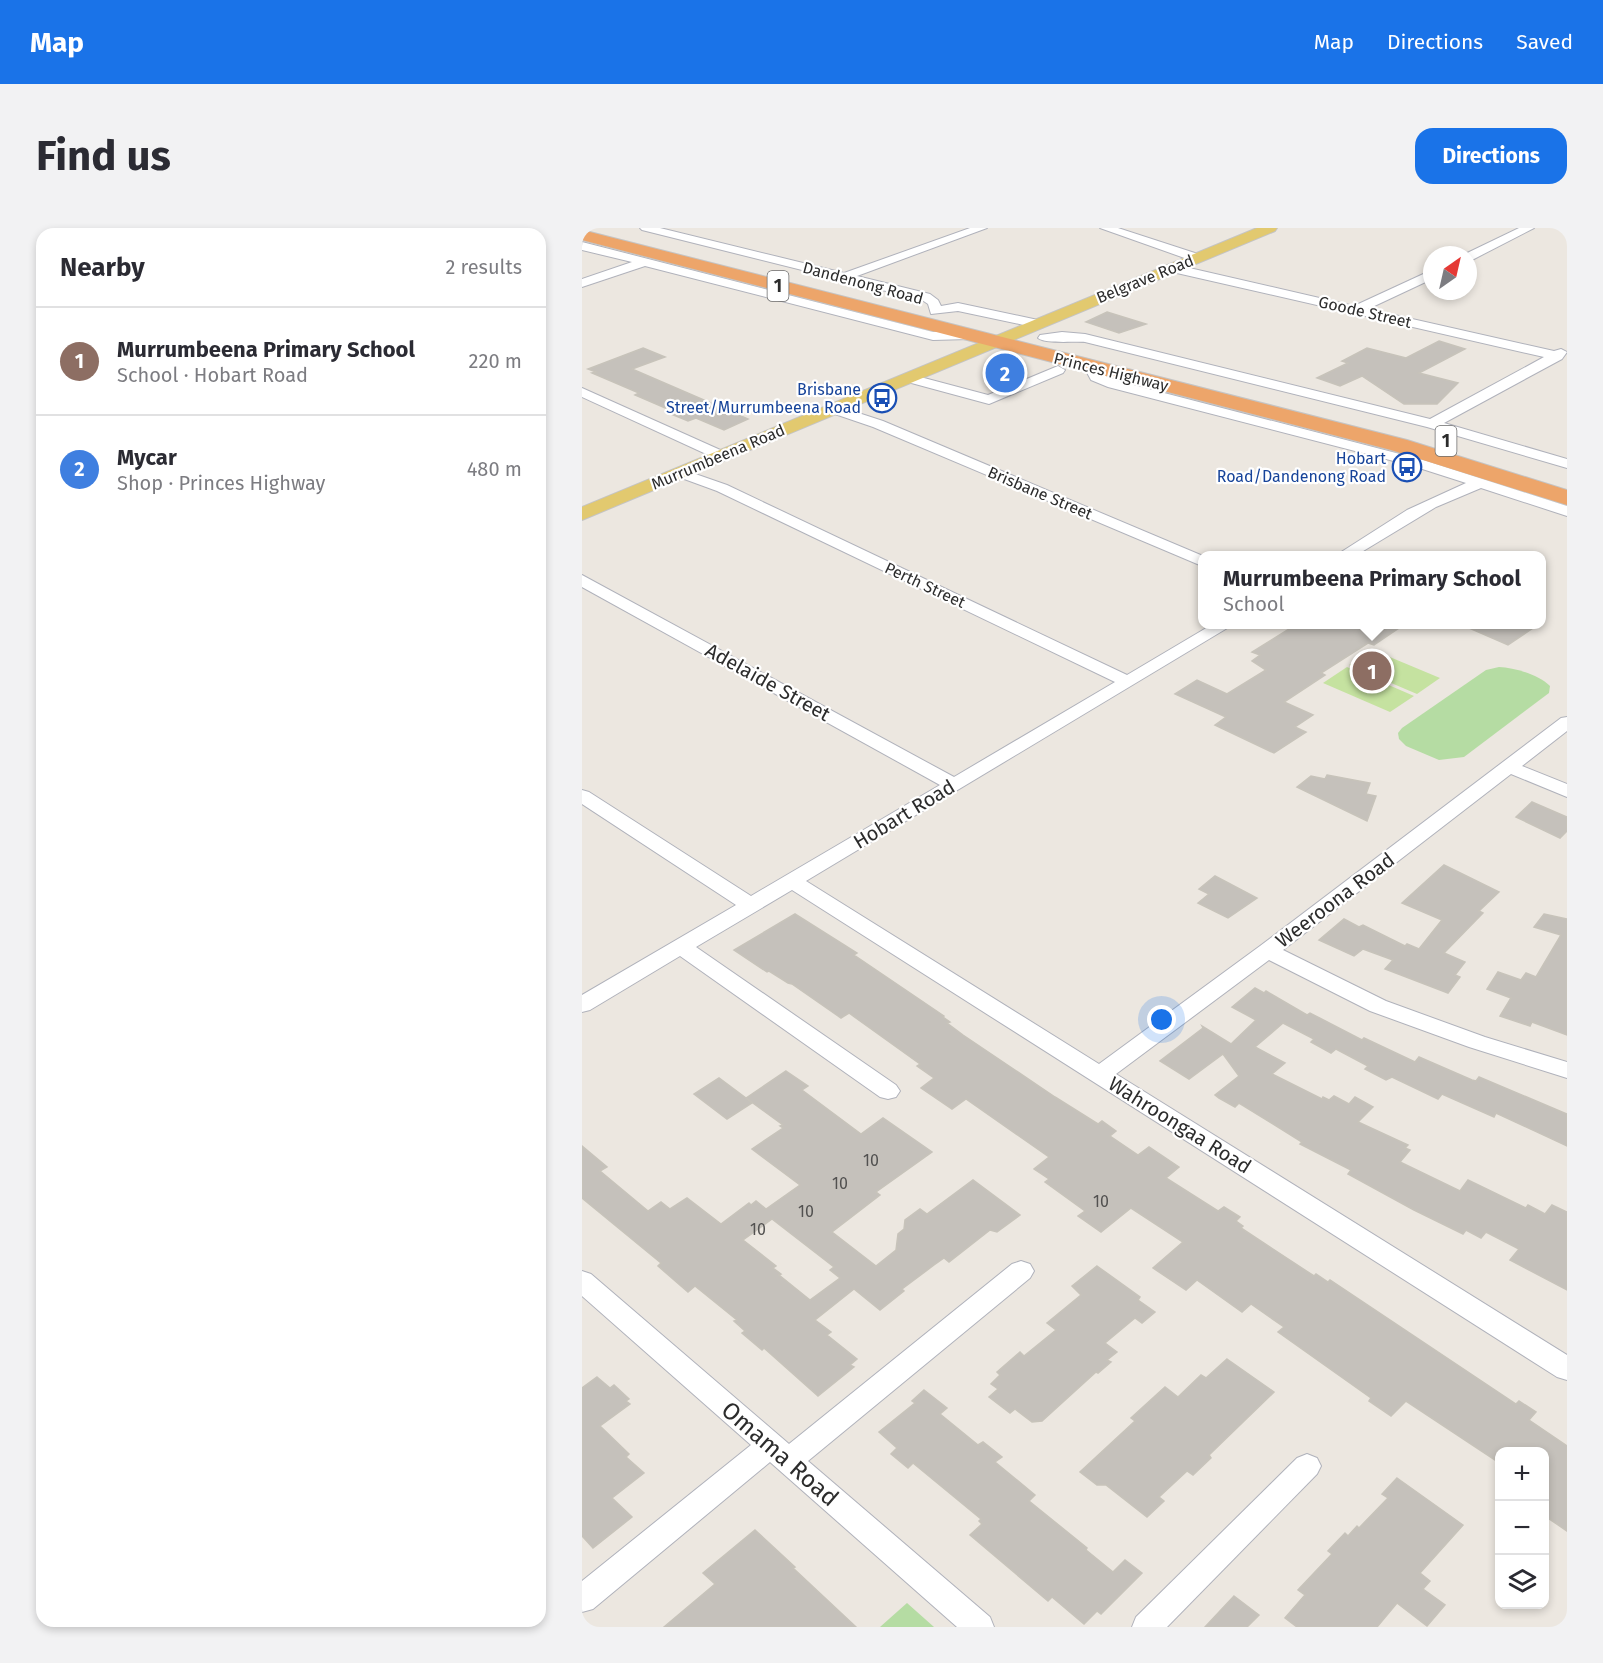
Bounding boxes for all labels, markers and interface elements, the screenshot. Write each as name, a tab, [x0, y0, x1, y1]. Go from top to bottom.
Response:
text: Map	[30, 26, 84, 59]
text: Map	[1314, 29, 1354, 55]
text: Directions	[1387, 29, 1483, 55]
text: Saved	[1516, 29, 1573, 55]
button: Directions	[1415, 128, 1567, 184]
text: Find us	[36, 131, 171, 181]
north arrow	[1423, 246, 1477, 300]
street label: Belgrave Road	[1094, 251, 1196, 307]
text: Nearby	[60, 252, 145, 283]
text: 2 results	[445, 255, 522, 279]
street label: Dandenong Road	[801, 258, 925, 308]
road number: 1	[768, 271, 788, 301]
street label: Goode Street	[1317, 292, 1413, 332]
text: Murrumbeena Primary School	[117, 336, 415, 363]
text: 1	[75, 349, 84, 373]
text: 220 m	[469, 349, 522, 373]
street label: Princes Highway	[1052, 349, 1170, 395]
pin: 2	[986, 350, 1024, 396]
text: School · Hobart Road	[117, 363, 308, 387]
place label: Brisbane Street/Murrumbeena Road	[666, 380, 861, 417]
bus stop icon: Brisbane Street/Murrumbeena Road	[866, 382, 898, 414]
street label: Murrumbeena Road	[648, 420, 788, 494]
road number: 1	[1436, 426, 1456, 456]
text: Mycar	[117, 444, 177, 471]
place label: Hobart Road/Dandenong Road	[1217, 449, 1386, 486]
bus stop icon: Hobart Road/Dandenong Road	[1391, 451, 1423, 483]
text: 2	[74, 457, 85, 481]
text: 480 m	[467, 457, 522, 481]
street label: Brisbane Street	[985, 462, 1095, 524]
text: Shop · Princes Highway	[117, 471, 325, 495]
popup	[1198, 551, 1546, 629]
street label: Perth Street	[882, 558, 968, 612]
text: Murrumbeena Primary School	[1223, 565, 1521, 592]
text: School	[1223, 592, 1284, 616]
street label: Adelaide Street	[701, 638, 835, 727]
pin: 1	[1352, 648, 1392, 694]
street label: Hobart Road	[849, 774, 959, 854]
street label: Weeroona Road	[1271, 847, 1399, 953]
your location	[1147, 1005, 1176, 1034]
street label: Wahroongaa Road	[1104, 1071, 1256, 1179]
house number: 10	[863, 1151, 879, 1170]
house number: 10	[832, 1174, 848, 1193]
house number: 10	[1093, 1192, 1109, 1211]
house number: 10	[798, 1202, 814, 1221]
house number: 10	[750, 1220, 766, 1239]
street label: Omama Road	[716, 1396, 844, 1512]
map controls	[1495, 1447, 1549, 1609]
button: +	[1495, 1447, 1549, 1501]
button: −	[1495, 1501, 1549, 1555]
button: layers	[1495, 1555, 1549, 1609]

